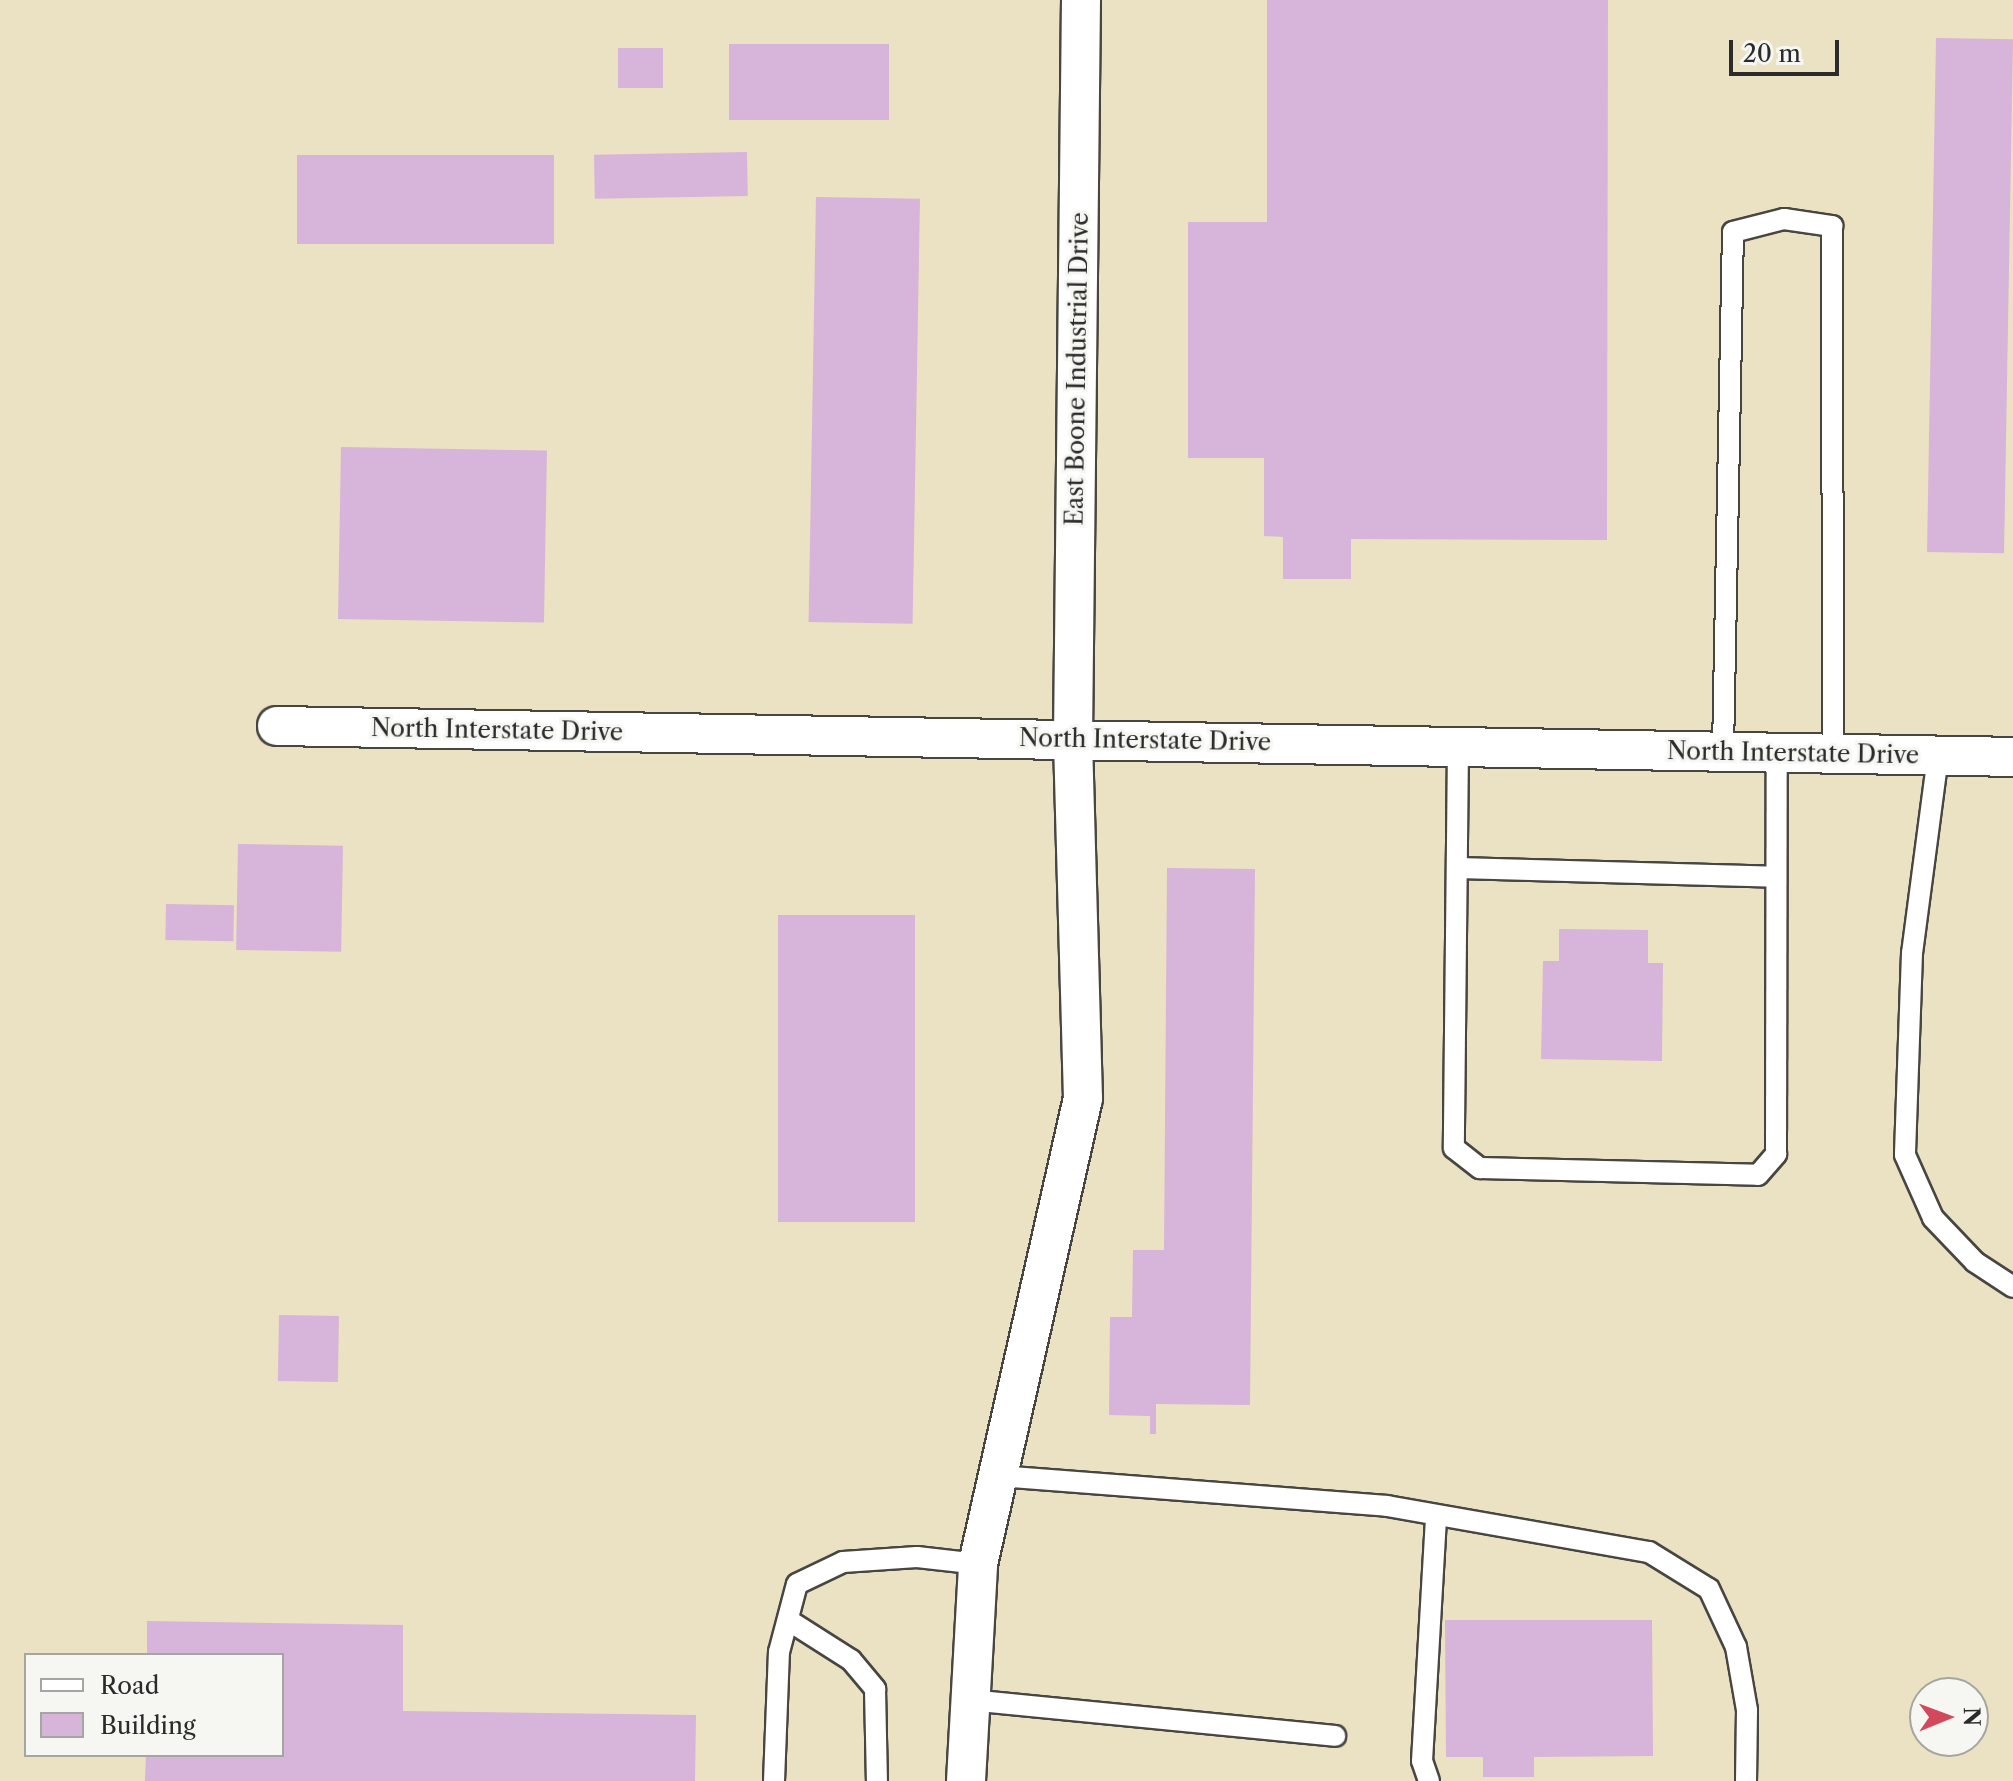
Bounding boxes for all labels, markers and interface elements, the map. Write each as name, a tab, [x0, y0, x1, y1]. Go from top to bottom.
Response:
scale bar	[1733, 24, 1843, 74]
text: 20 m	[1743, 39, 1801, 68]
street label: East Boone Industrial Drive	[1060, 212, 1094, 526]
street label: North Interstate Drive	[371, 713, 623, 747]
street label: North Interstate Drive	[1019, 723, 1271, 757]
street label: North Interstate Drive	[1667, 736, 1919, 770]
legend	[24, 1653, 284, 1757]
text: Road	[100, 1671, 159, 1700]
north arrow	[1909, 1677, 1989, 1757]
text: N	[1958, 1707, 1985, 1726]
text: Building	[100, 1711, 196, 1740]

